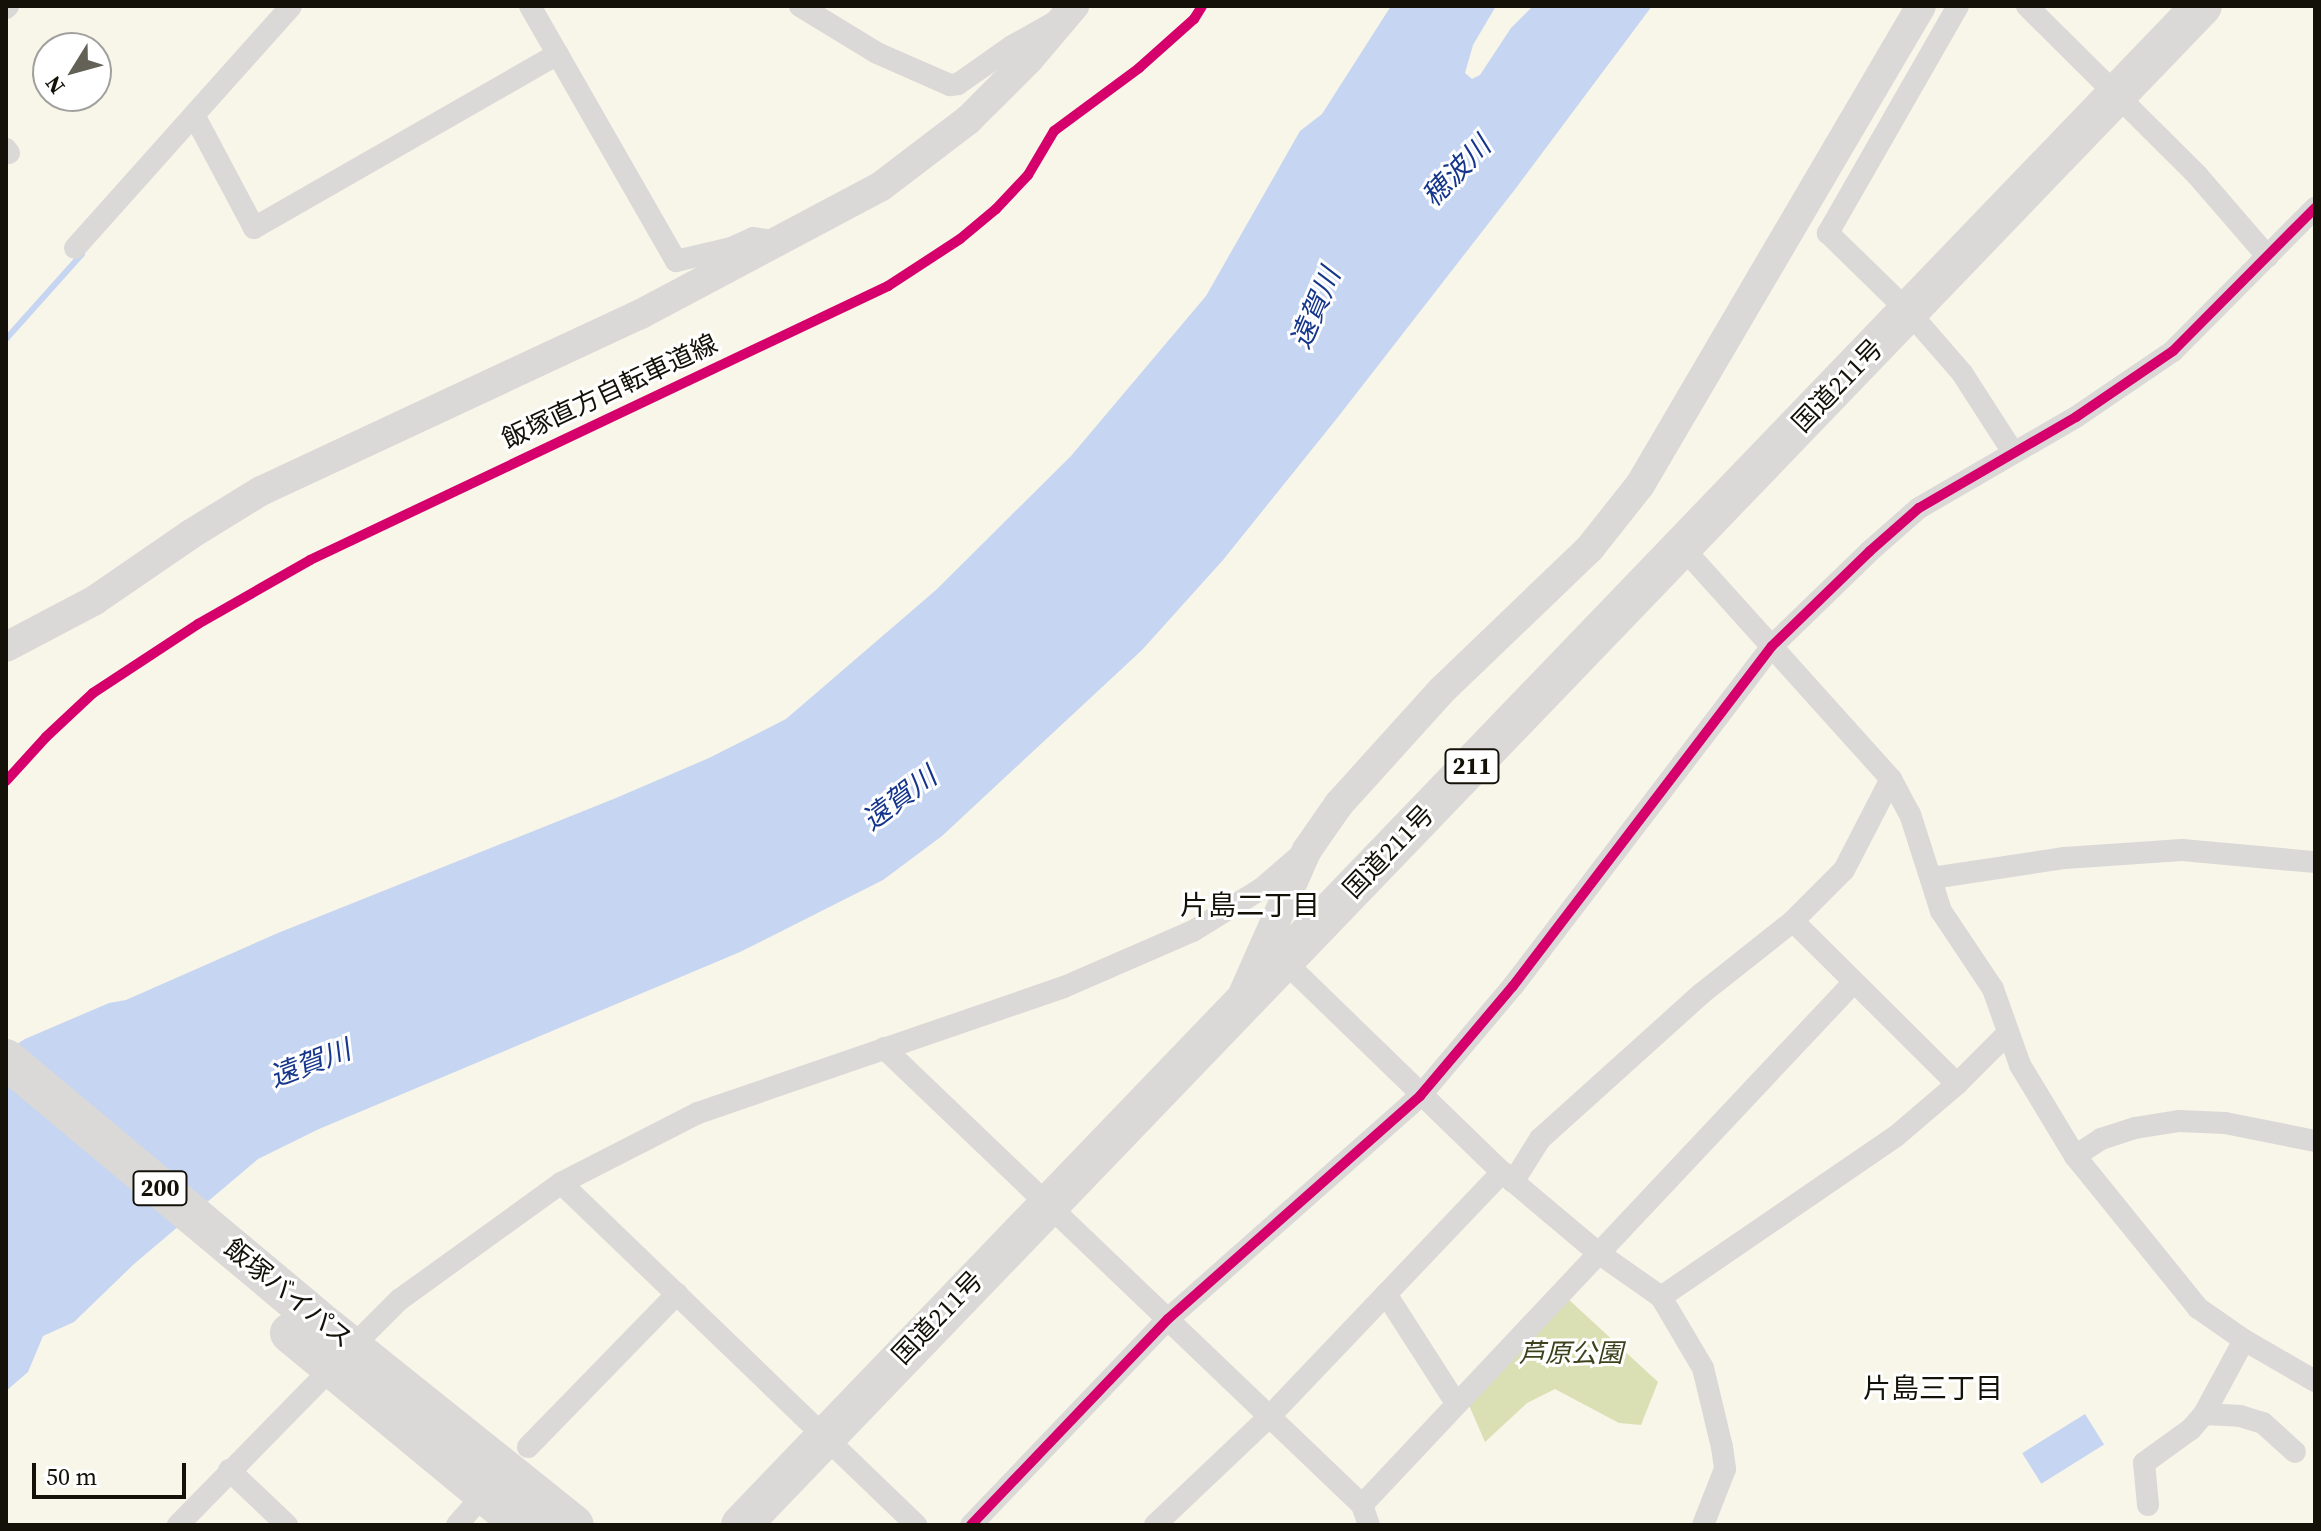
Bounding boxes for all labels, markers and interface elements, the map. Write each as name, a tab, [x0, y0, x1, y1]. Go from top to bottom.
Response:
north arrow	[32, 32, 112, 112]
text: N	[38, 70, 71, 101]
water label: 穂波川	[1415, 129, 1497, 213]
water label: 遠賀川	[1283, 263, 1347, 353]
street label: 飯塚直方自転車道線	[497, 328, 723, 456]
street label: 国道211号	[1786, 333, 1890, 439]
road number: 211	[1444, 746, 1500, 786]
water label: 遠賀川	[855, 759, 943, 837]
street label: 国道211号	[1337, 799, 1441, 905]
district label: 片島二丁目	[1180, 888, 1320, 922]
water label: 遠賀川	[265, 1032, 355, 1094]
road number: 200	[132, 1168, 188, 1208]
street label: 飯塚バイパス	[218, 1233, 358, 1355]
street label: 国道211号	[886, 1265, 990, 1371]
park label: 芦原公園	[1519, 1338, 1623, 1370]
district label: 片島三丁目	[1863, 1371, 2003, 1405]
scale bar	[36, 1447, 190, 1497]
text: 50 m	[46, 1460, 97, 1493]

